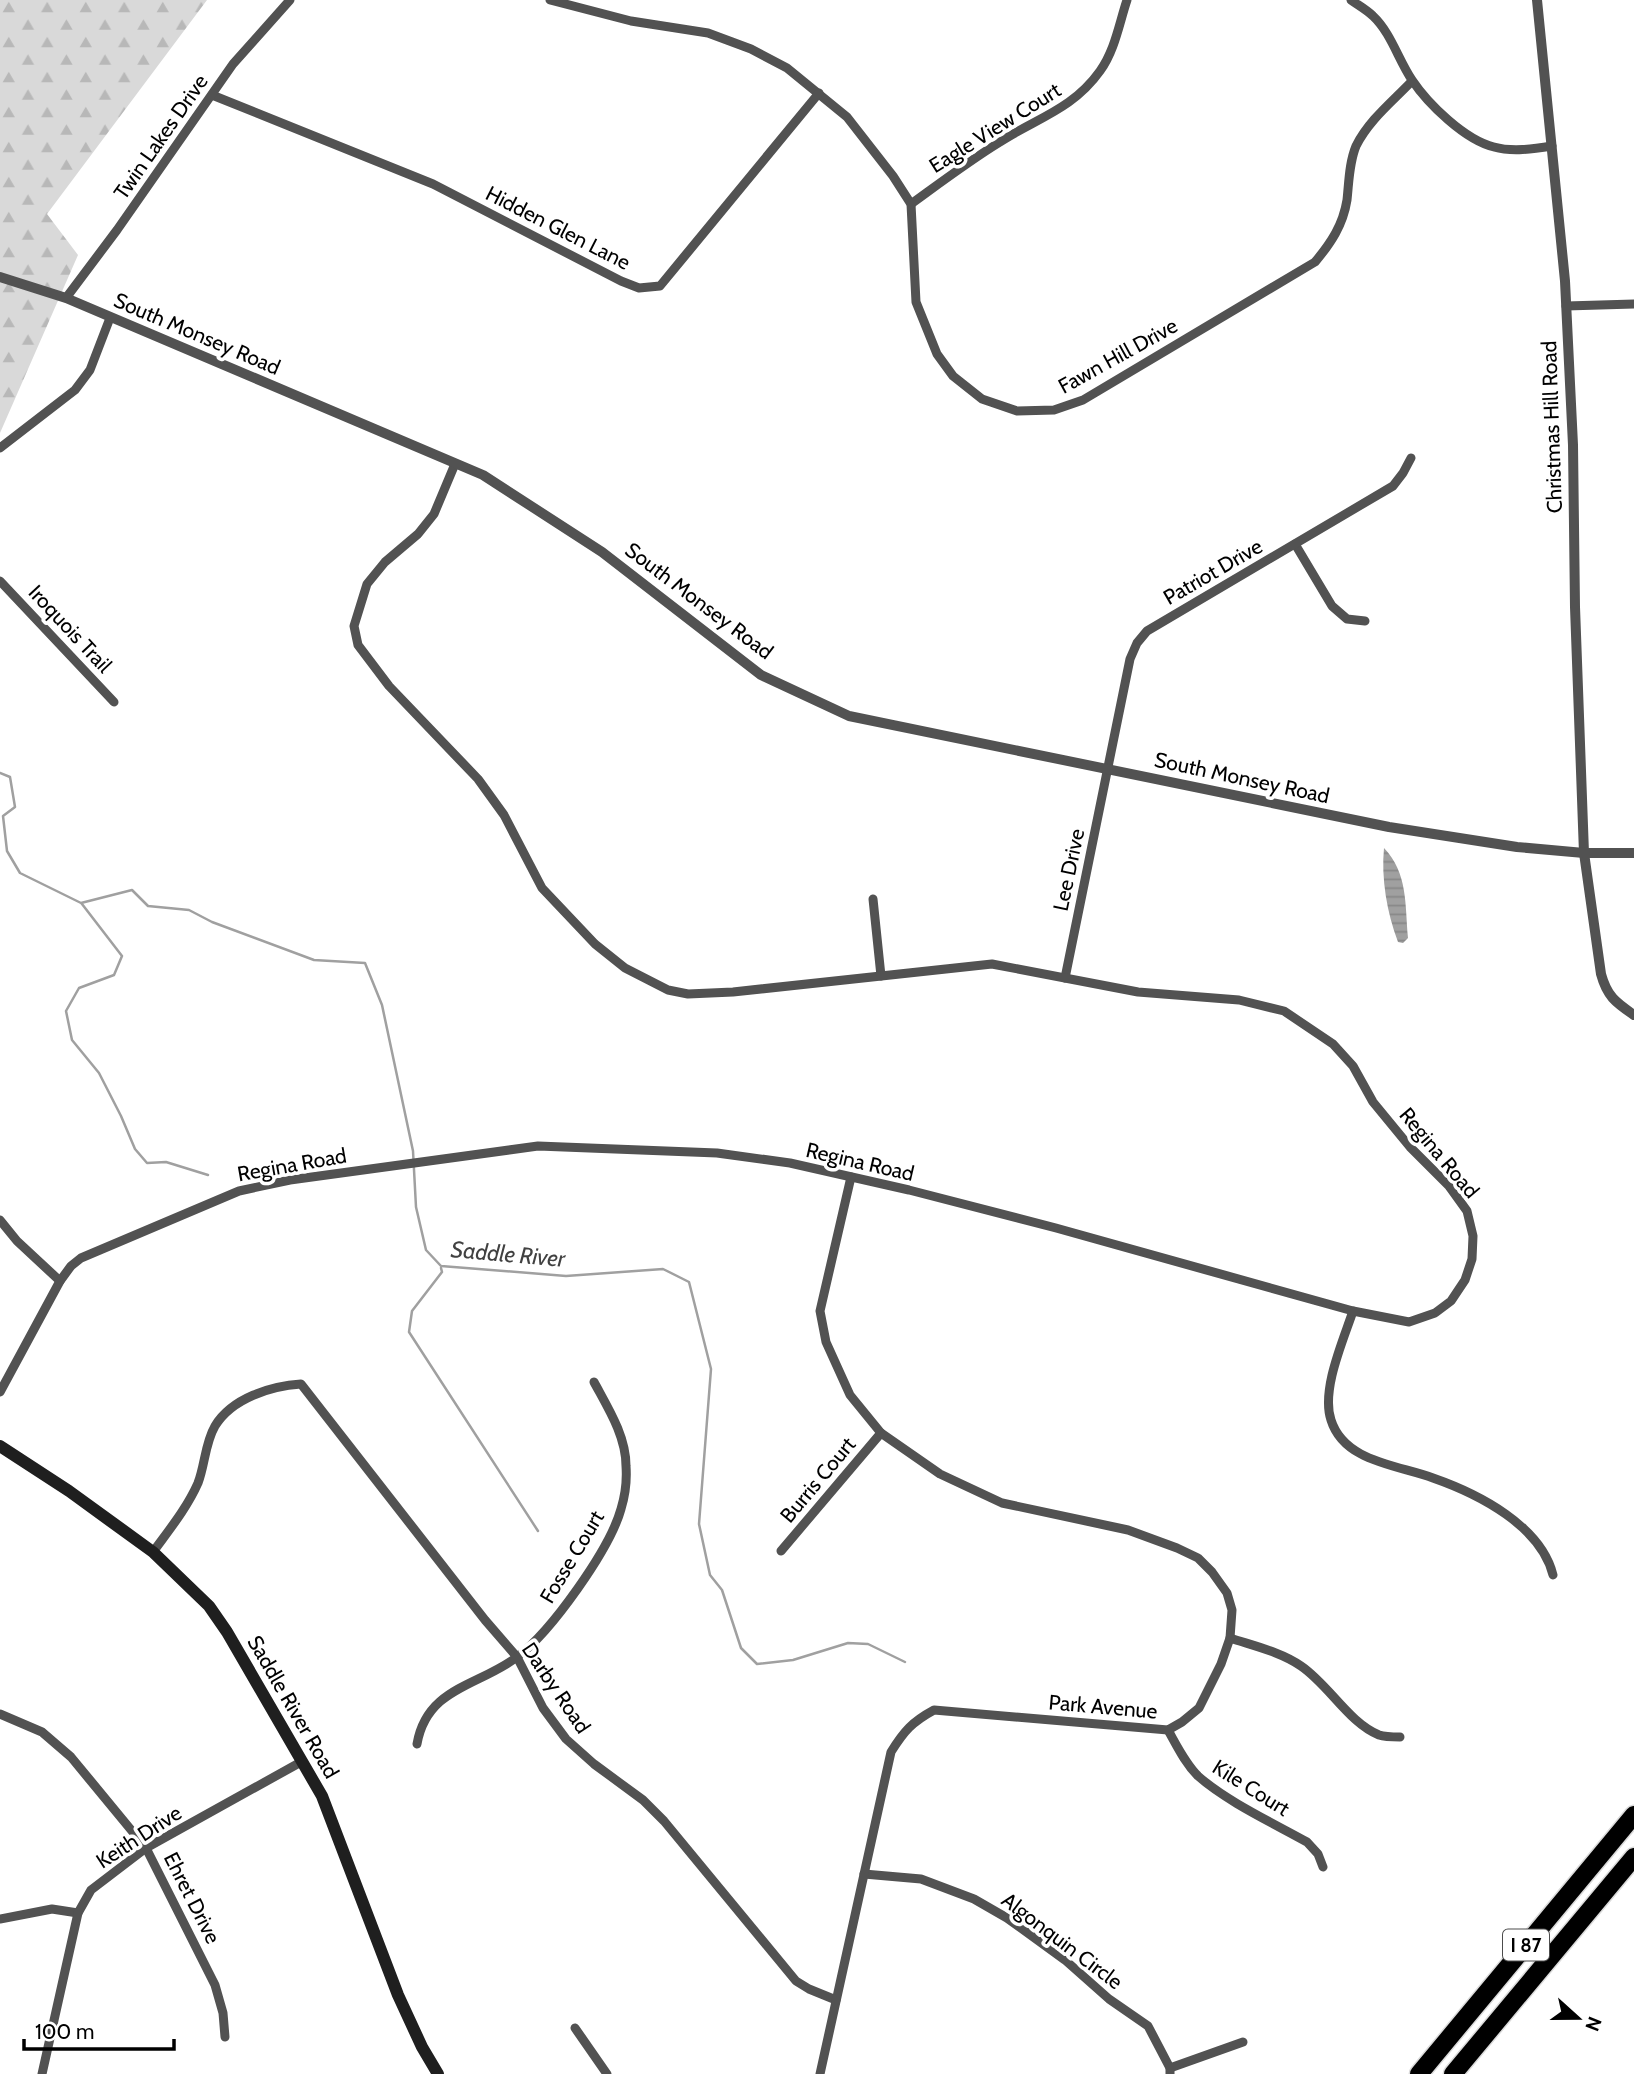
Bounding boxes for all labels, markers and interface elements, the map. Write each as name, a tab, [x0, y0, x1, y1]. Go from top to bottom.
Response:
street label: Twin Lakes Drive	[108, 69, 213, 204]
street label: Eagle View Court	[924, 77, 1065, 178]
street label: Hidden Glen Lane	[482, 180, 635, 275]
street label: South Monsey Road	[110, 287, 284, 380]
street label: Fawn Hill Drive	[1054, 312, 1182, 399]
street label: Christmas Hill Road	[1536, 340, 1567, 514]
street label: Patriot Drive	[1159, 533, 1267, 610]
street label: South Monsey Road	[621, 537, 778, 664]
street label: Iroquois Trail	[24, 580, 117, 678]
street label: South Monsey Road	[1152, 747, 1332, 808]
street label: Lee Drive	[1048, 826, 1089, 913]
street label: Regina Road	[1394, 1102, 1484, 1203]
street label: Regina Road	[804, 1137, 917, 1186]
street label: Regina Road	[235, 1143, 348, 1186]
water label: Saddle River	[450, 1235, 567, 1273]
street label: Burris Court	[775, 1432, 860, 1527]
street label: Fosse Court	[534, 1506, 609, 1607]
street label: Saddle River Road	[242, 1631, 344, 1783]
street label: Darby Road	[517, 1638, 596, 1738]
street label: Park Avenue	[1048, 1689, 1159, 1724]
street label: Kile Court	[1208, 1754, 1294, 1821]
street label: Keith Drive	[91, 1800, 186, 1873]
street label: Ehret Drive	[159, 1848, 226, 1948]
street label: Algonquin Circle	[997, 1887, 1128, 1994]
road number: I 87	[1503, 1929, 1549, 1960]
north arrow	[1543, 1983, 1613, 2053]
scale bar	[24, 2008, 175, 2052]
text: N	[1580, 2014, 1607, 2034]
text: 100 m	[35, 2019, 94, 2044]

